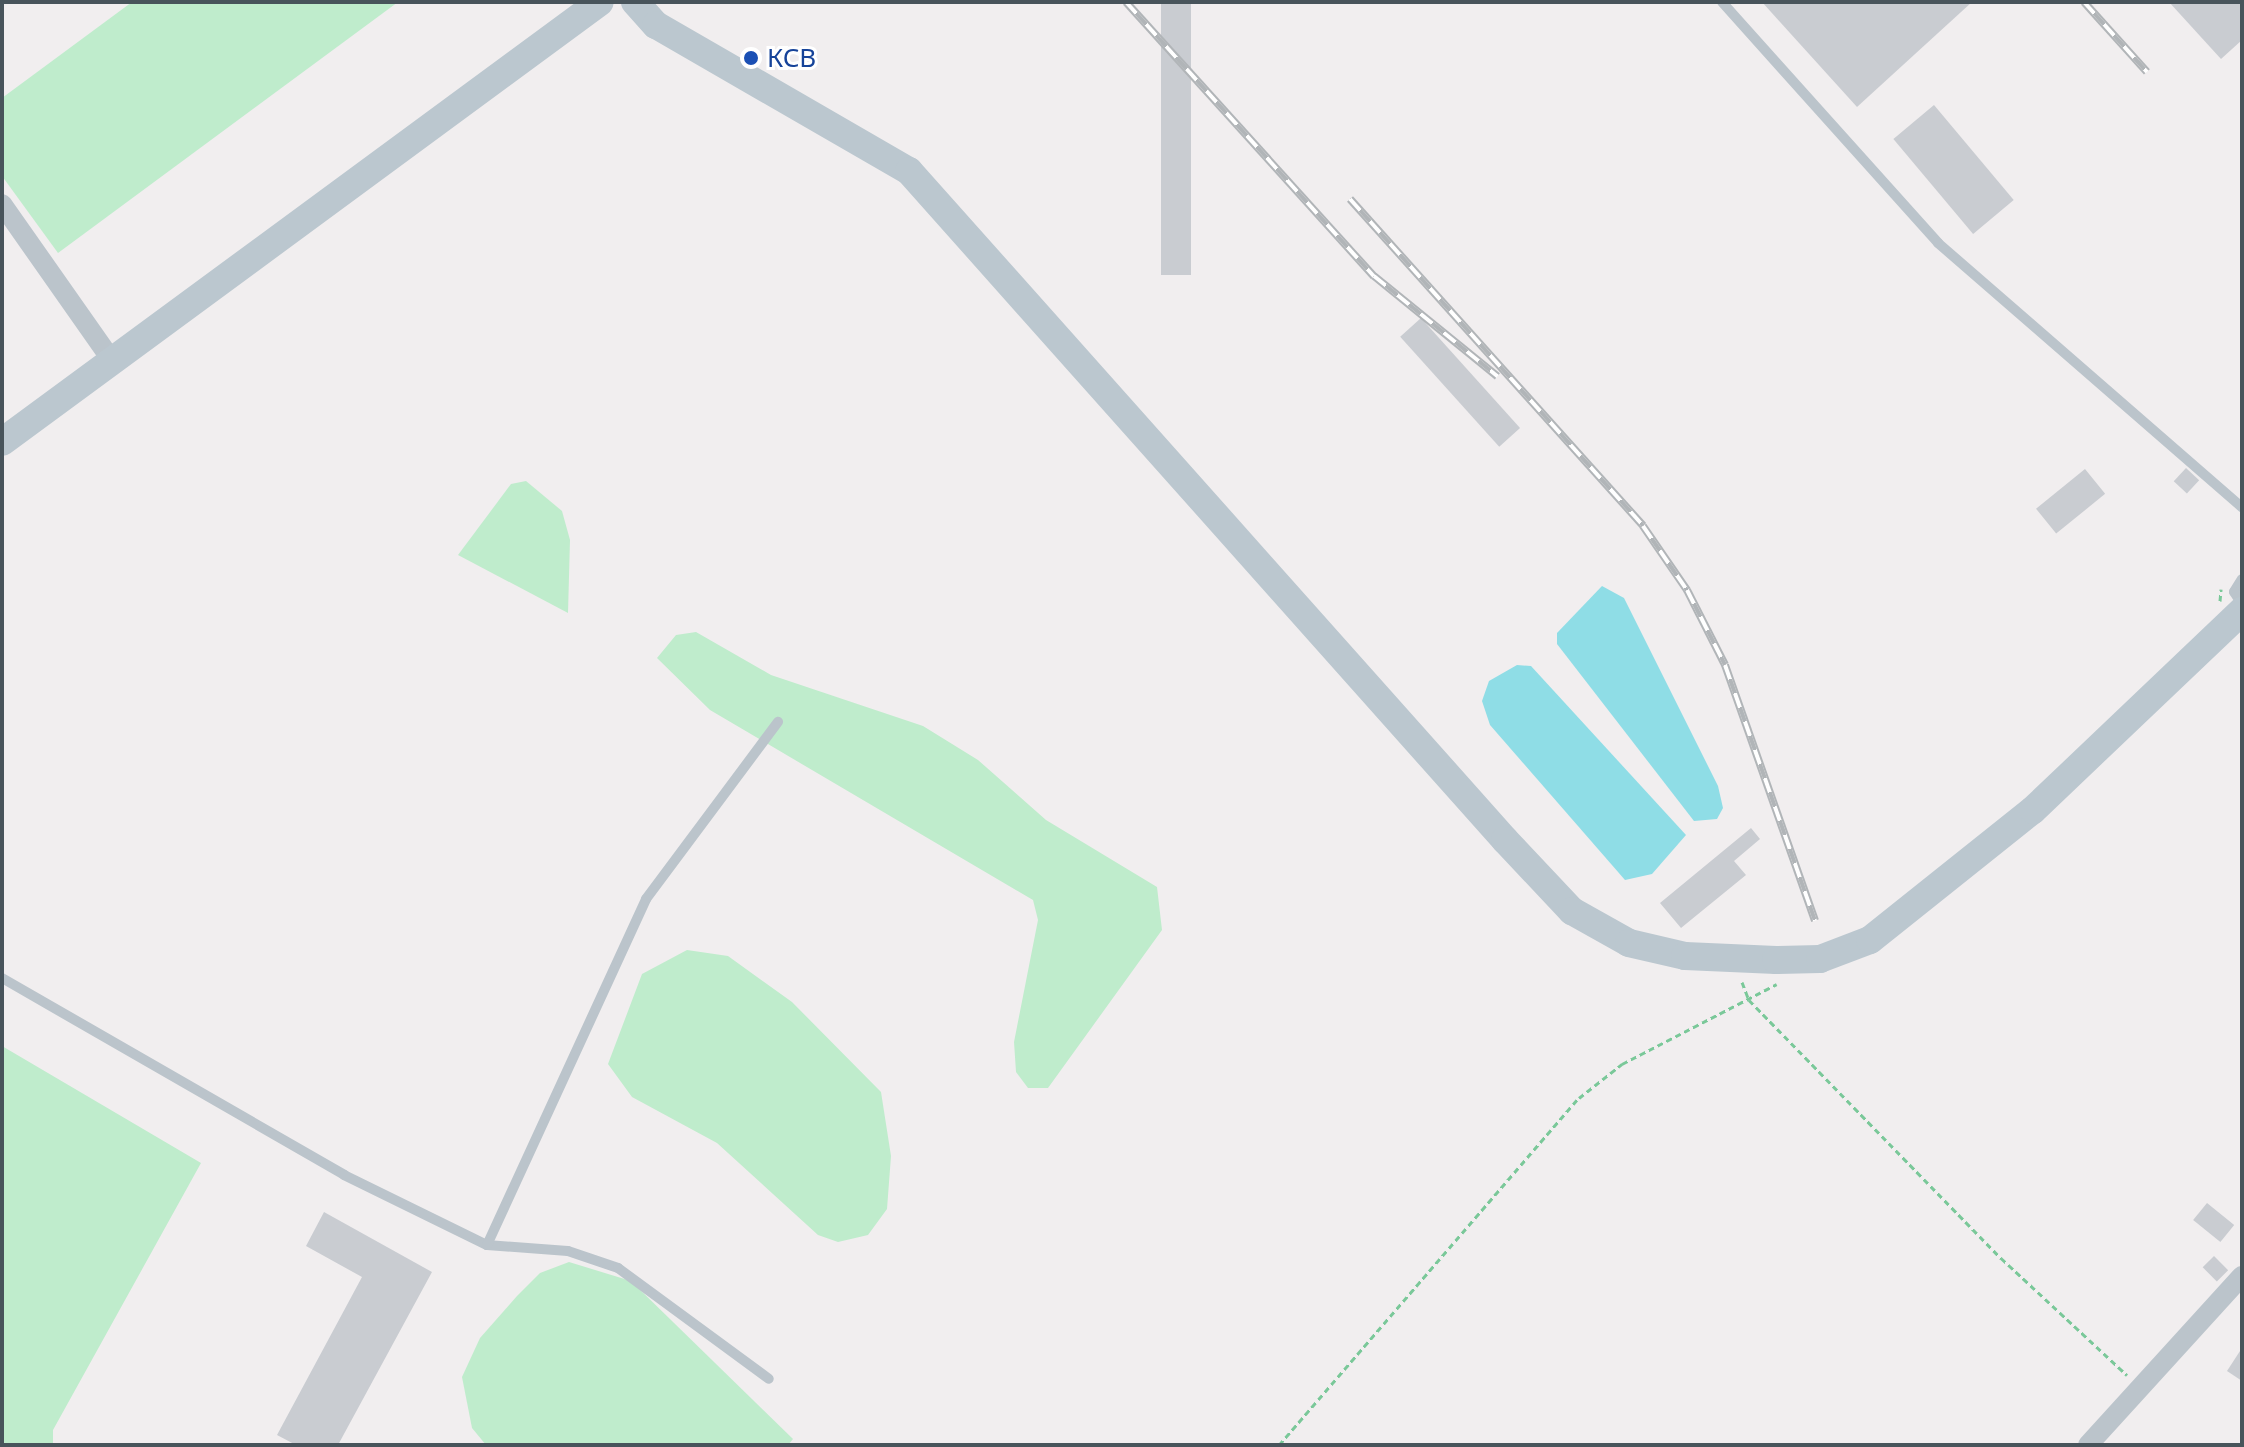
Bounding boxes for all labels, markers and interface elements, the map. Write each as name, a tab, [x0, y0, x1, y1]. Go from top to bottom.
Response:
place label: КСВ	[767, 42, 816, 74]
marker: КСВ	[742, 49, 760, 67]

